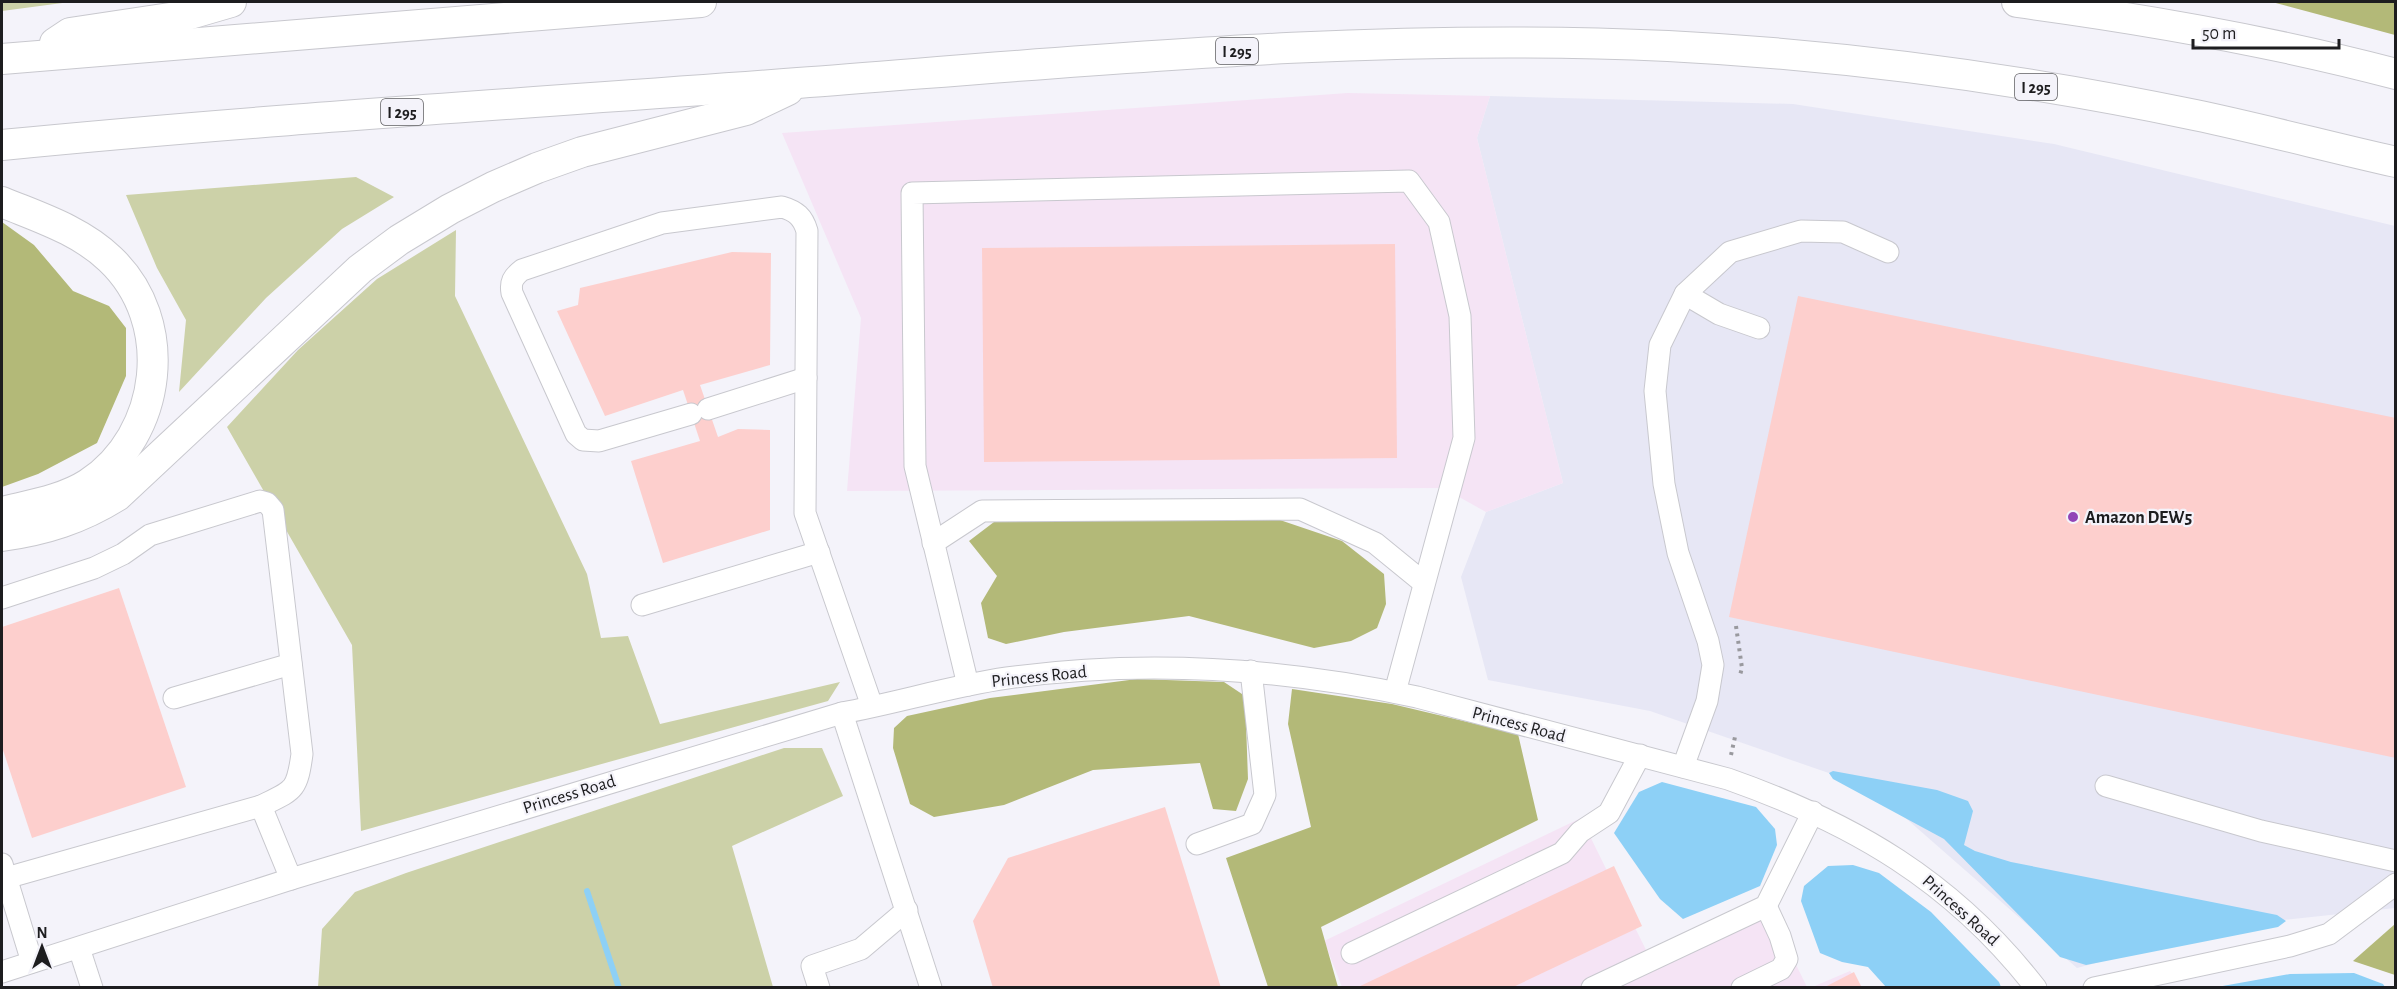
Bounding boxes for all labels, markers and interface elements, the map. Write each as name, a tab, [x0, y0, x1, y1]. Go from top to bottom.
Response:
scale bar	[2193, 12, 2338, 50]
text: 50 m	[2202, 25, 2236, 43]
road number: I 295	[1216, 38, 1258, 64]
road number: I 295	[2015, 74, 2057, 100]
road number: I 295	[381, 99, 423, 125]
place label: Amazon DEW5	[2085, 509, 2193, 527]
marker: Amazon DEW5	[2066, 510, 2080, 524]
street label: Princess Road	[990, 663, 1088, 691]
street label: Princess Road	[1470, 704, 1567, 746]
street label: Princess Road	[521, 772, 618, 818]
street label: Princess Road	[1919, 872, 2002, 950]
north arrow	[12, 917, 72, 977]
text: N	[36, 925, 48, 941]

